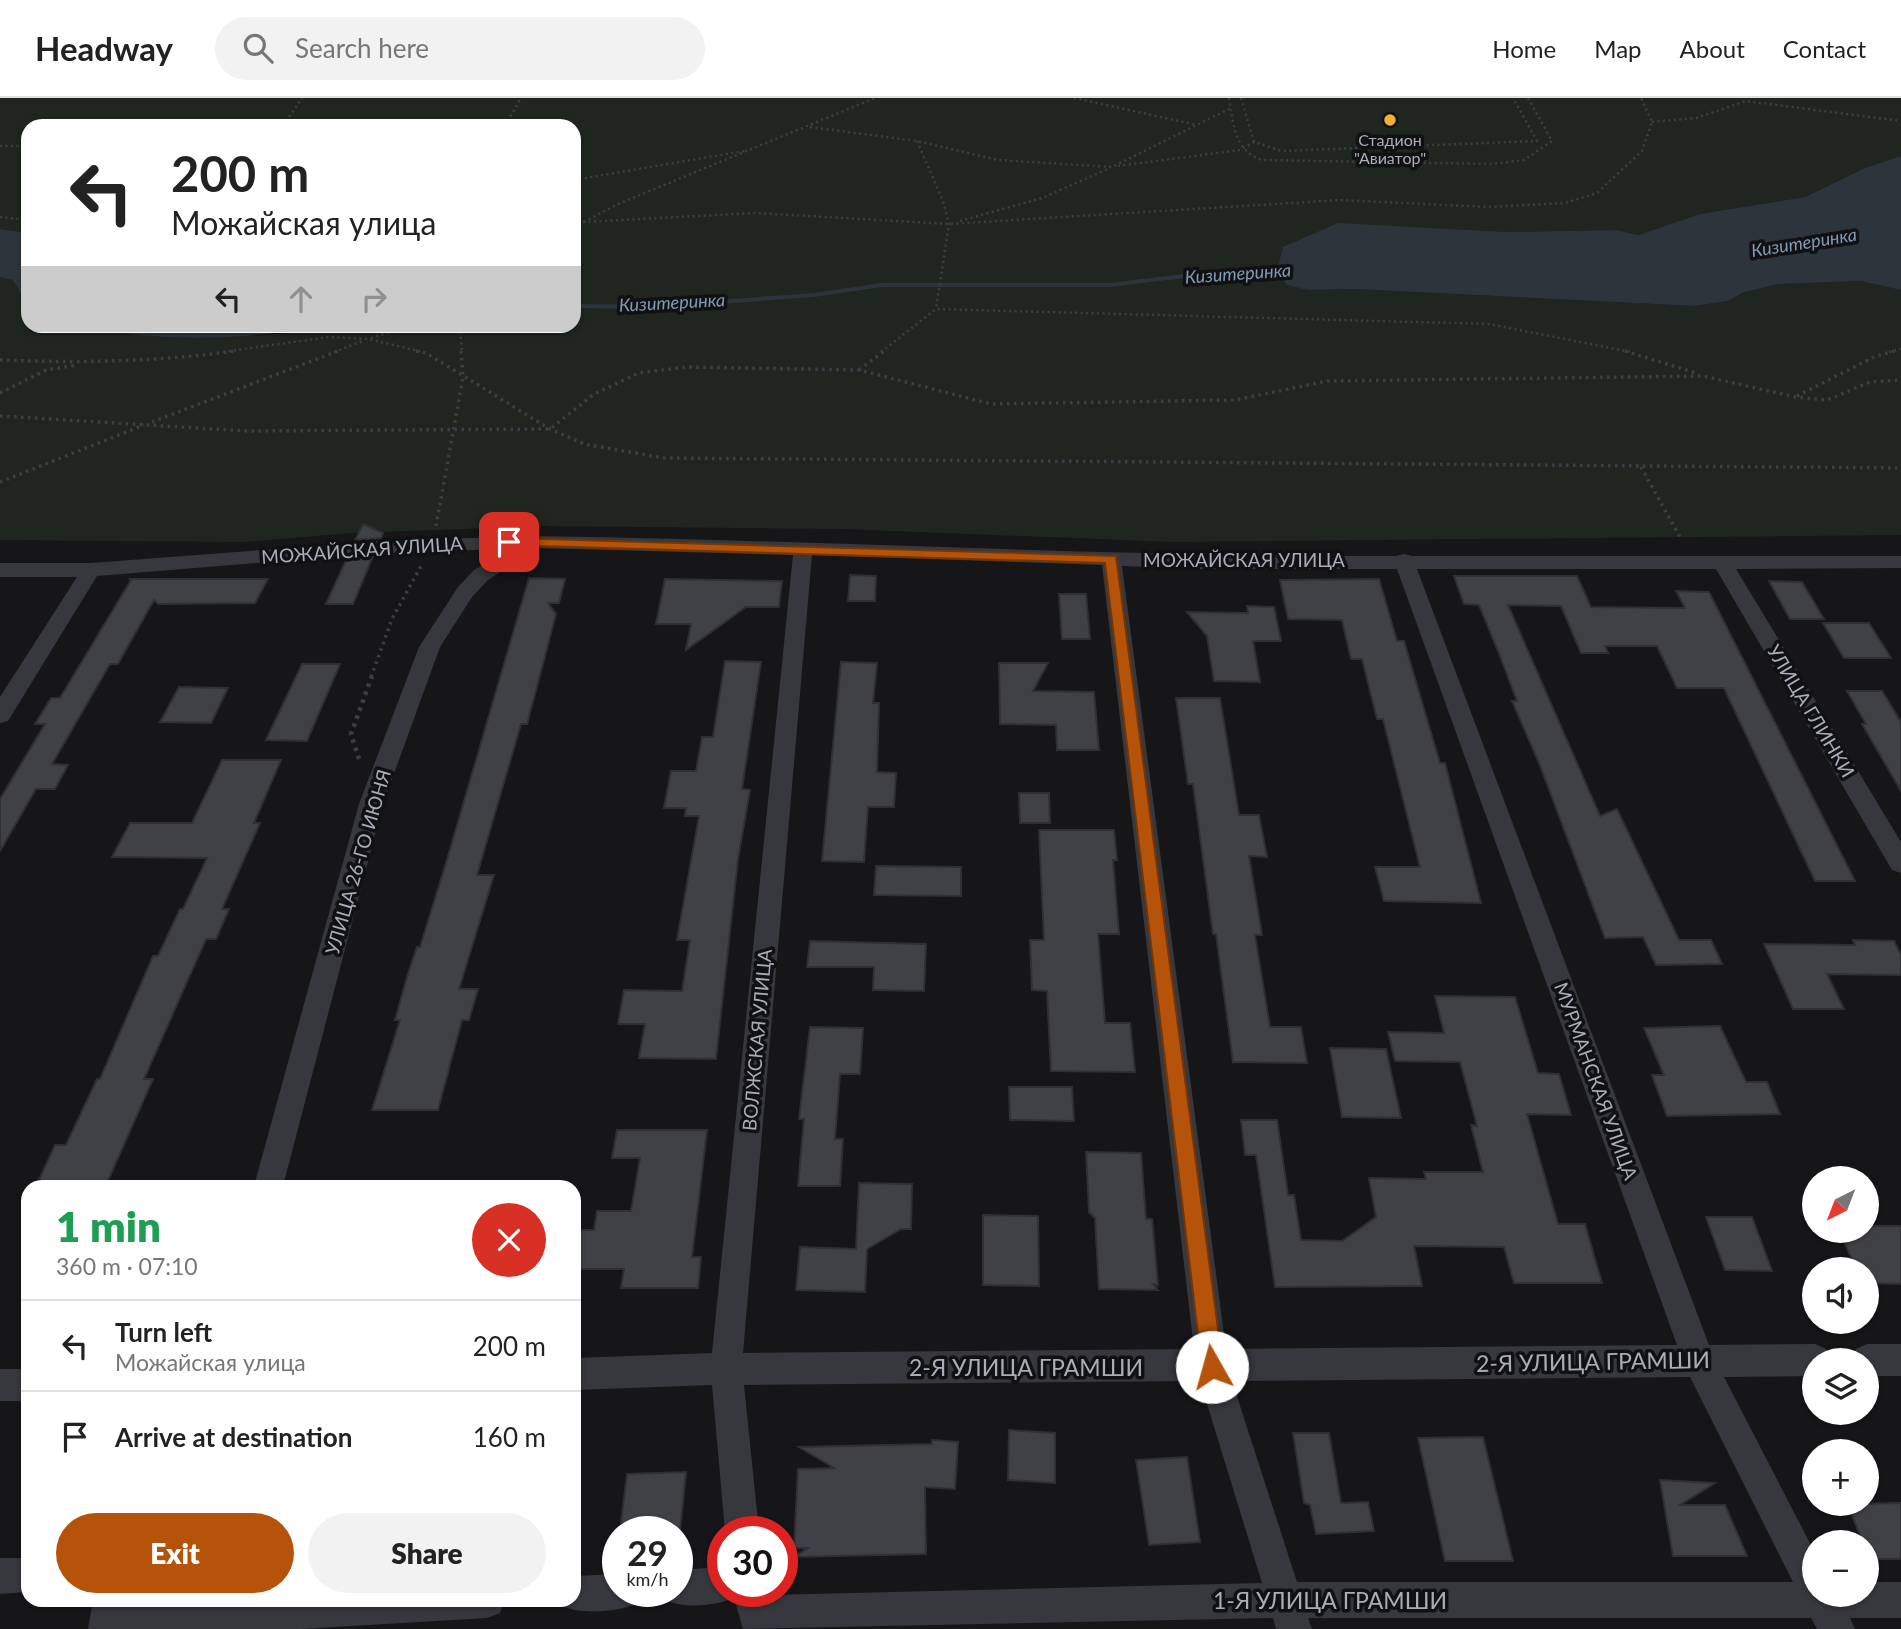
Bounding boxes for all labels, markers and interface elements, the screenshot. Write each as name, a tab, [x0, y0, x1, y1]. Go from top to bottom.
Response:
search box	[215, 17, 705, 80]
text: Headway	[35, 28, 173, 68]
icon: search	[239, 29, 277, 67]
text: Search here	[295, 32, 429, 64]
text: Home	[1492, 34, 1556, 63]
text: Map	[1594, 34, 1642, 63]
text: About	[1680, 34, 1745, 63]
text: Contact	[1783, 34, 1866, 63]
marker: Стадион "Авиатор"	[1382, 112, 1398, 128]
place label: Стадион "Авиатор"	[1354, 130, 1426, 167]
text: 200 m	[171, 144, 309, 202]
icon: left	[56, 147, 147, 238]
text: Можайская улица	[171, 203, 436, 242]
water label: Кизитеринка	[1750, 223, 1858, 261]
water label: Кизитеринка	[1184, 258, 1292, 288]
icon: left	[209, 280, 247, 318]
icon: ahead	[282, 280, 320, 318]
icon: right	[355, 280, 393, 318]
water label: Кизитеринка	[618, 288, 726, 316]
pin	[479, 512, 539, 572]
icon: arrive	[490, 523, 528, 561]
street label: МОЖАЙСКАЯ УЛИЦА	[261, 531, 464, 568]
street label: МОЖАЙСКАЯ УЛИЦА	[1143, 548, 1345, 571]
street label: УЛИЦА ГЛИНКИ	[1763, 640, 1860, 781]
street label: УЛИЦА 26-ГО ИЮНЯ	[320, 767, 395, 957]
street label: ВОЛЖСКАЯ УЛИЦА	[737, 948, 776, 1132]
street label: МУРМАНСКАЯ УЛИЦА	[1550, 979, 1643, 1183]
north arrow	[1802, 1166, 1880, 1242]
map controls	[1802, 1166, 1879, 1607]
text: 1 min	[56, 1201, 161, 1251]
button: close	[472, 1203, 546, 1277]
text: 360 m · 07:10	[56, 1252, 198, 1280]
button: sound	[1802, 1257, 1879, 1334]
text: Turn left	[115, 1316, 212, 1348]
icon: left	[56, 1327, 94, 1365]
text: 200 m	[473, 1330, 546, 1362]
position arrow	[1175, 1330, 1249, 1404]
street label: 2-Я УЛИЦА ГРАМШИ	[1476, 1345, 1710, 1377]
text: Можайская улица	[115, 1348, 306, 1376]
button: layers	[1802, 1348, 1879, 1425]
street label: 2-Я УЛИЦА ГРАМШИ	[909, 1353, 1143, 1381]
icon: arrive	[56, 1418, 94, 1456]
text: Arrive at destination	[115, 1421, 352, 1453]
text: 160 m	[473, 1421, 546, 1453]
button: +	[1802, 1439, 1879, 1516]
button: Exit	[56, 1513, 294, 1593]
button: Share	[308, 1513, 546, 1593]
speed limit sign: 30	[707, 1516, 798, 1607]
button: −	[1802, 1530, 1879, 1607]
text: 29	[627, 1531, 668, 1573]
text: km/h	[626, 1568, 669, 1590]
street label: 1-Я УЛИЦА ГРАМШИ	[1213, 1586, 1447, 1614]

